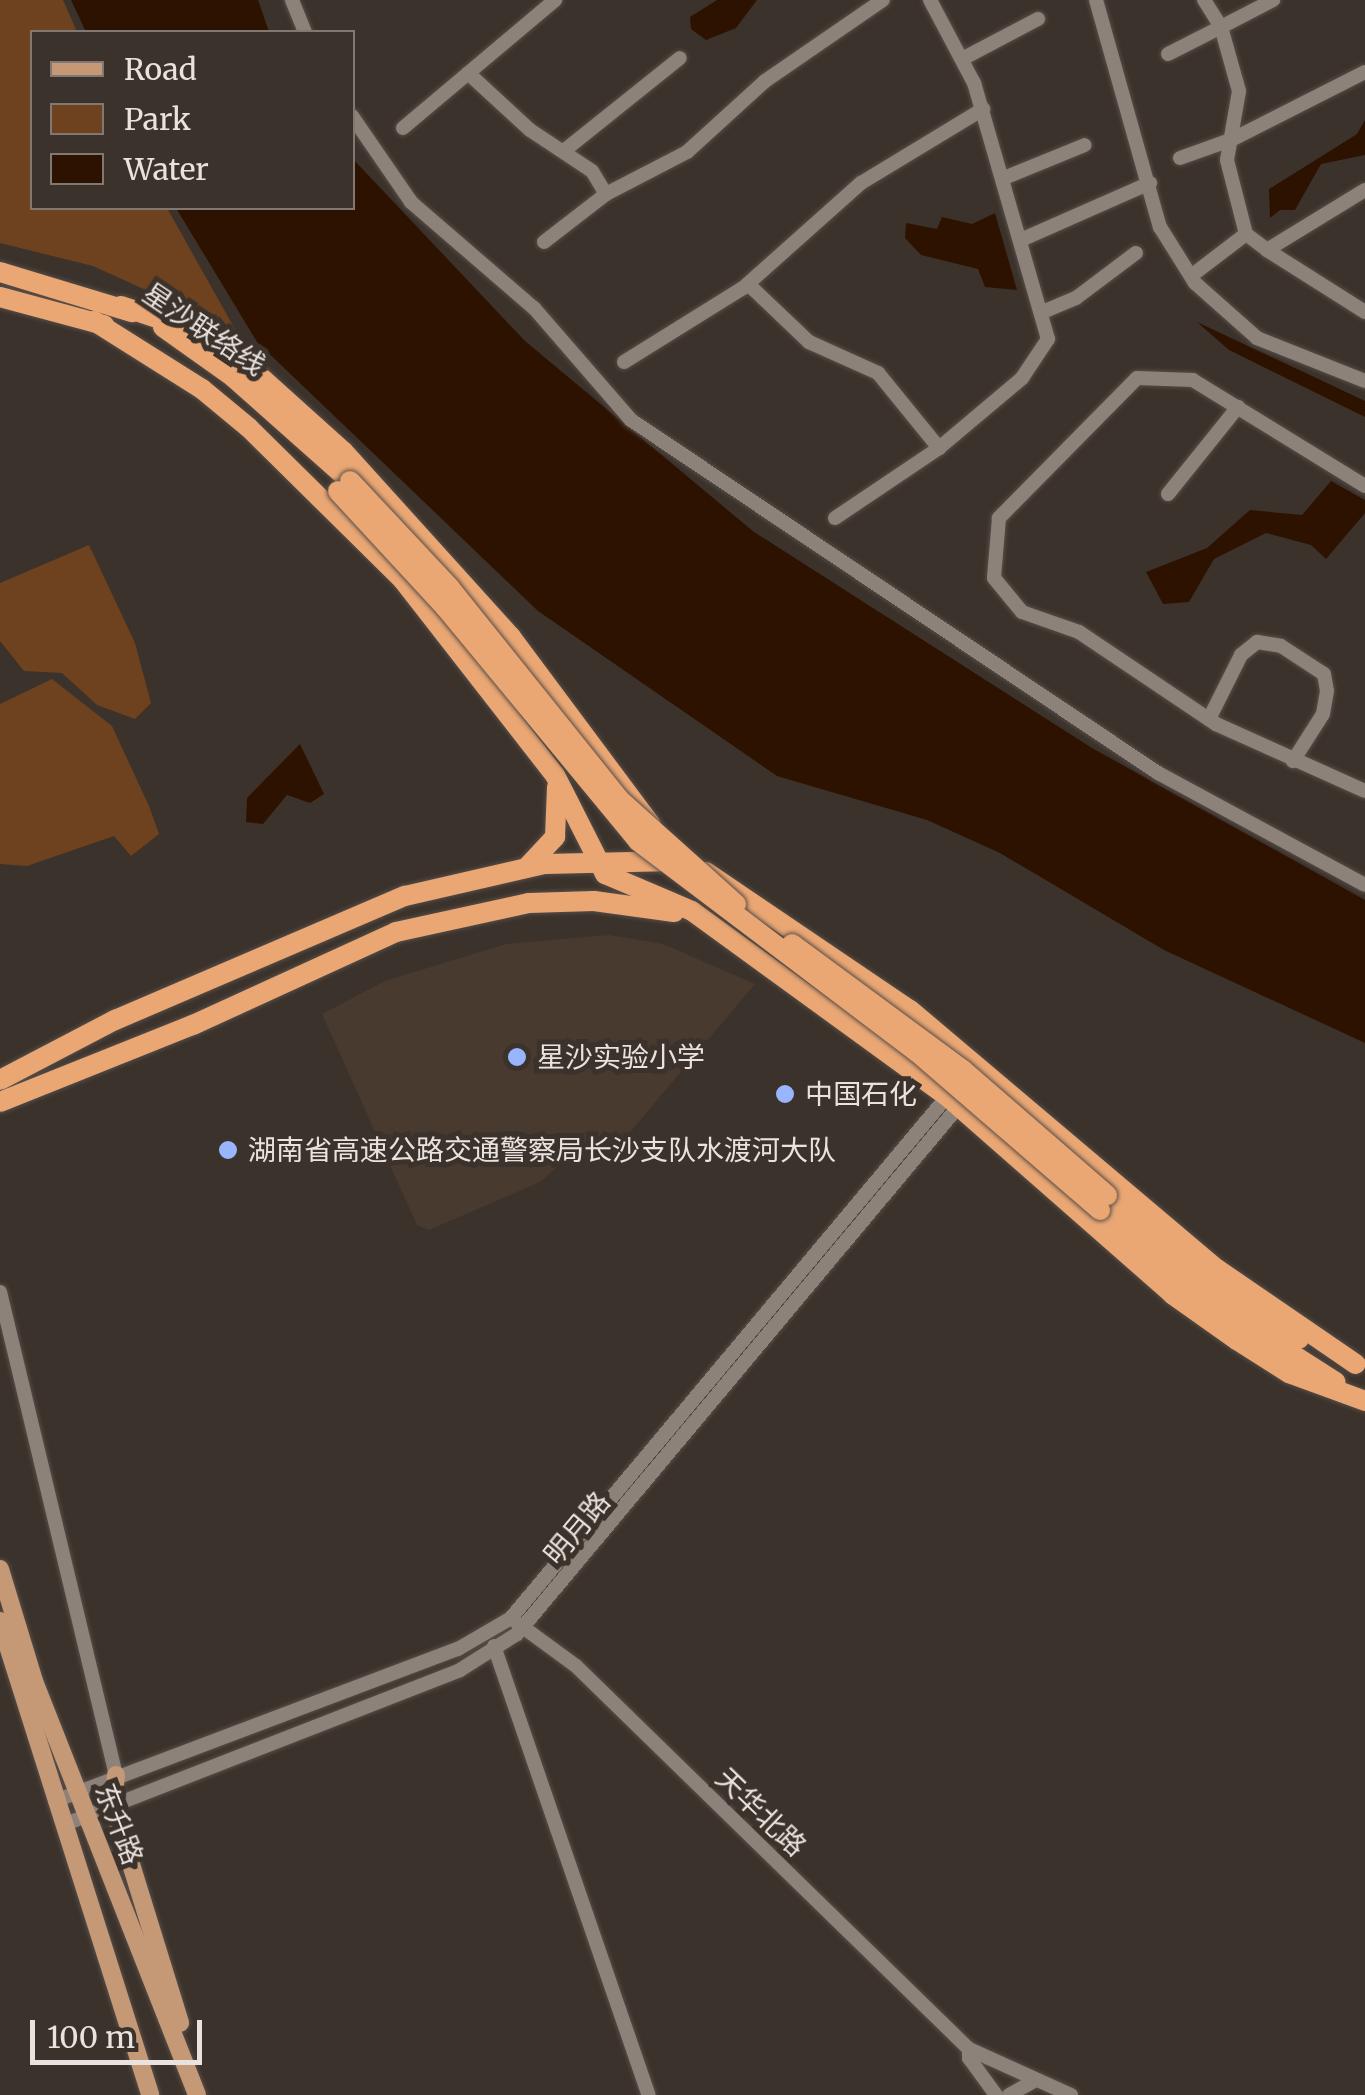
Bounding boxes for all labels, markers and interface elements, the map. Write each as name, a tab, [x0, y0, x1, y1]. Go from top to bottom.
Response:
legend	[30, 30, 355, 210]
text: Road	[124, 50, 197, 88]
text: Park	[124, 100, 191, 138]
text: Water	[124, 150, 209, 188]
street label: 星沙联络线	[137, 276, 271, 382]
place label: 星沙实验小学	[537, 1040, 705, 1074]
marker: 星沙实验小学	[506, 1046, 528, 1068]
place label: 中国石化	[805, 1077, 917, 1111]
marker: 中国石化	[774, 1083, 796, 1105]
place label: 湖南省高速公路交通警察局长沙支队水渡河大队	[248, 1133, 836, 1167]
marker: 湖南省高速公路交通警察局长沙支队水渡河大队	[217, 1139, 239, 1161]
street label: 明月路	[537, 1485, 617, 1571]
street label: 天华北路	[709, 1761, 813, 1863]
street label: 东升路	[88, 1779, 150, 1869]
scale bar	[35, 2000, 208, 2062]
text: 100 m	[47, 2018, 135, 2056]

